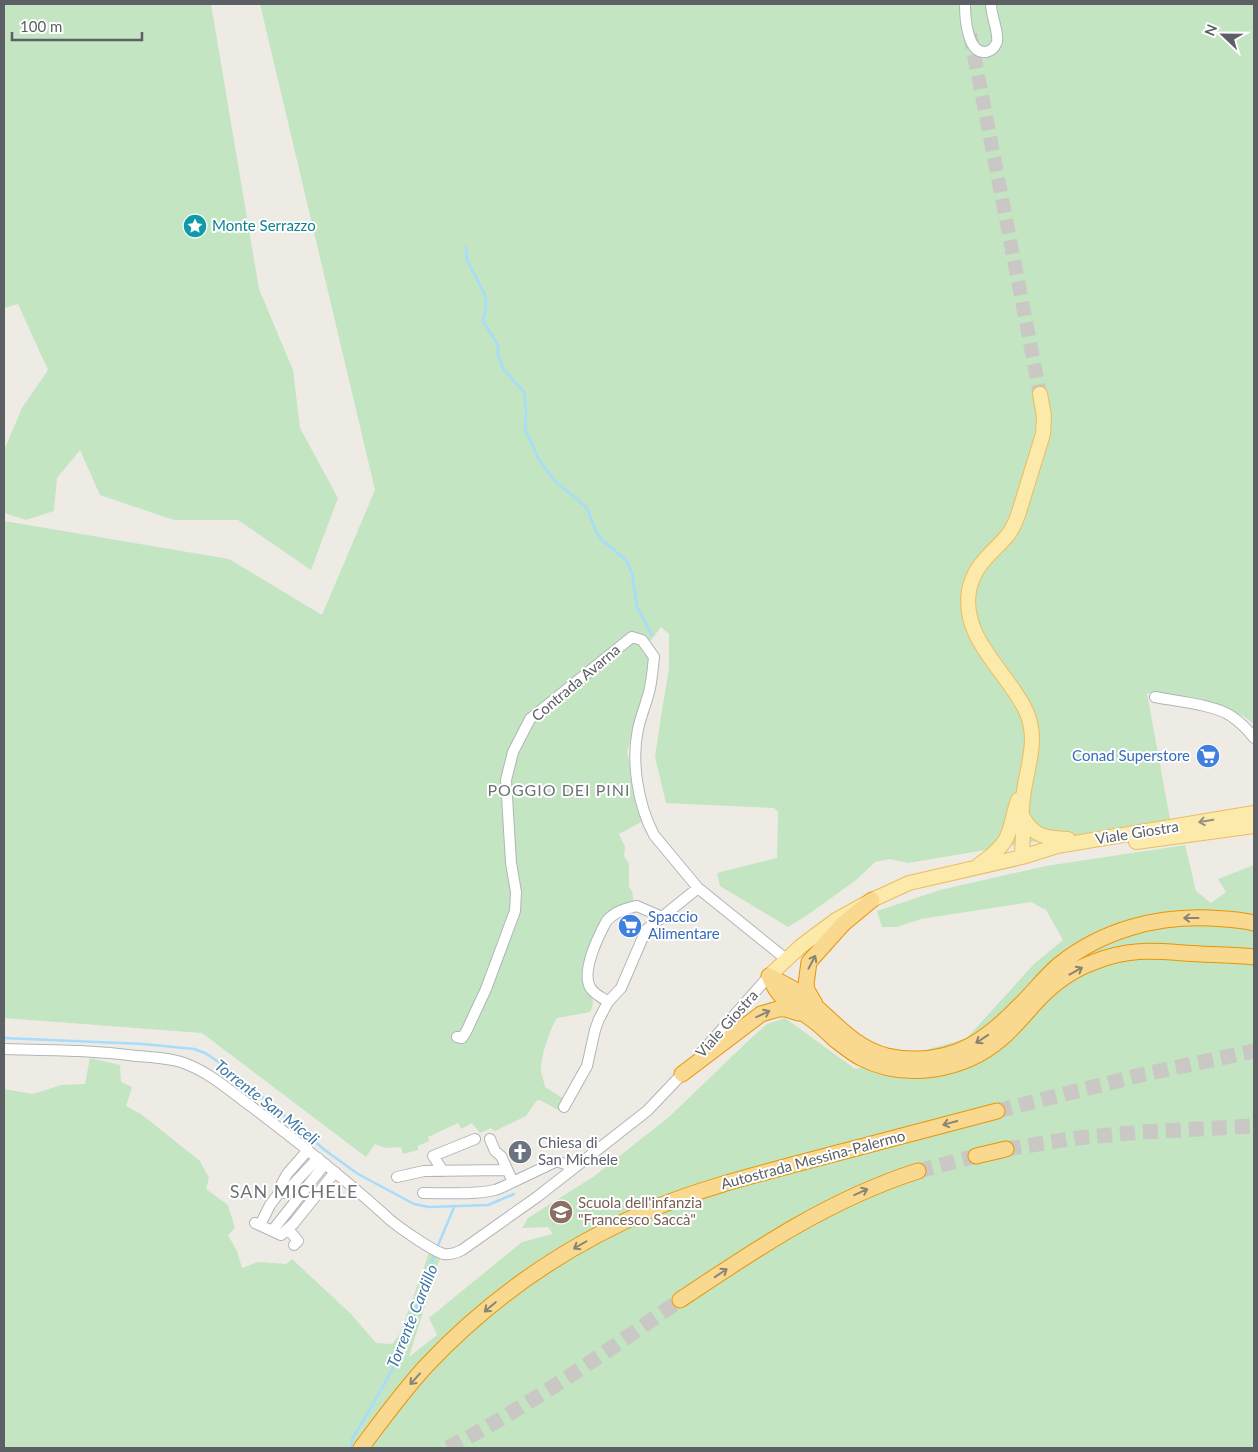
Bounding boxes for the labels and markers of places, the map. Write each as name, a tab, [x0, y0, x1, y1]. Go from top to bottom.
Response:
place icon: Monte Serrazzo	[182, 213, 208, 239]
place label: Monte Serrazzo	[212, 216, 316, 234]
supermarket icon: Conad Superstore	[1195, 743, 1221, 769]
place label: Conad Superstore	[1072, 746, 1190, 764]
place label: Spaccio Alimentare	[648, 907, 720, 942]
supermarket icon: Spaccio Alimentare	[617, 913, 643, 939]
place label: Chiesa di San Michele	[538, 1133, 618, 1168]
church icon: Chiesa di San Michele	[507, 1139, 533, 1165]
place label: Scuola dell'infanzia "Francesco Saccà"	[578, 1193, 702, 1228]
school or university icon: Scuola dell'infanzia "Francesco Saccà"	[548, 1199, 574, 1225]

